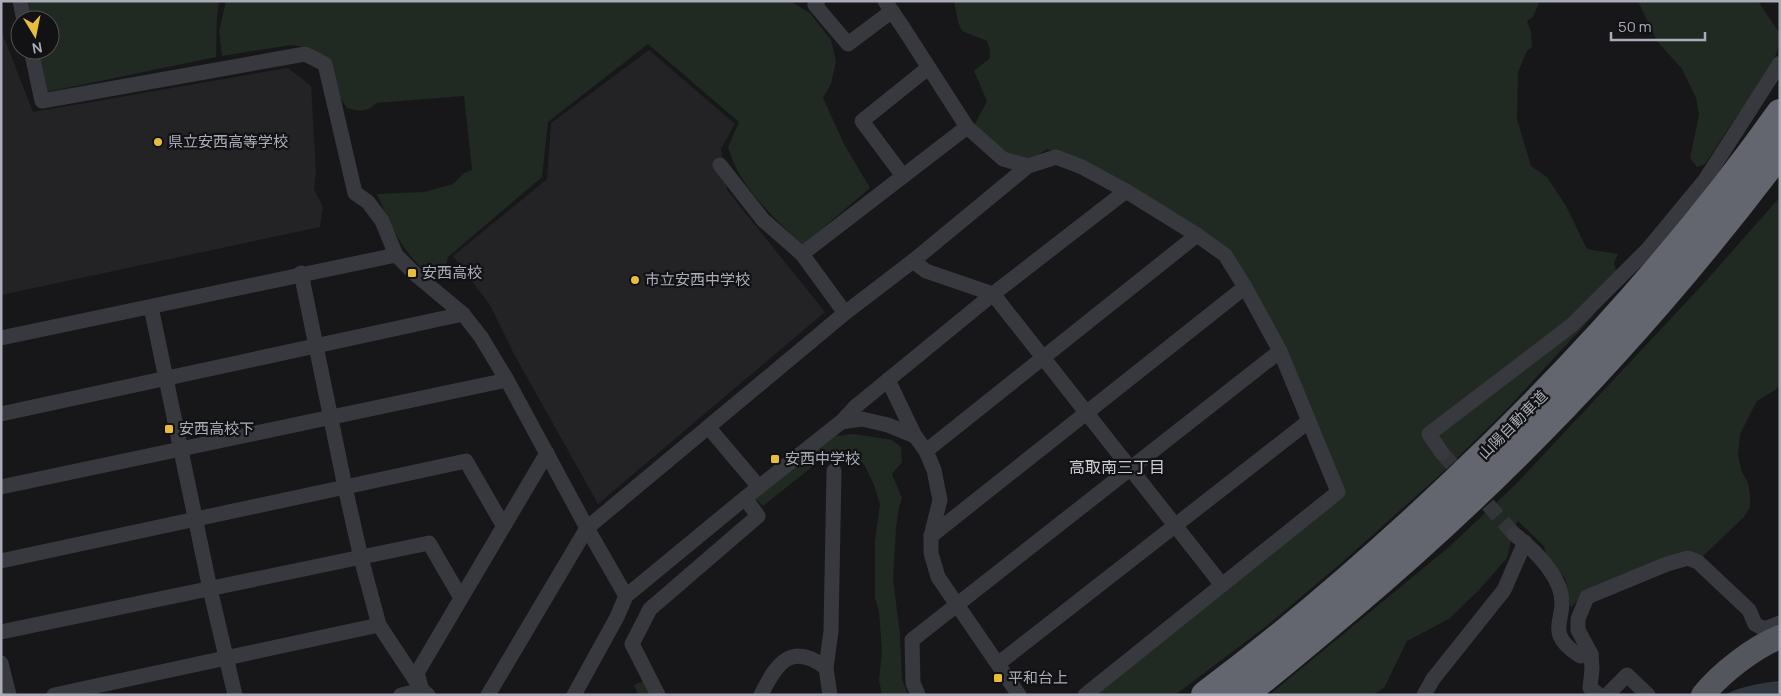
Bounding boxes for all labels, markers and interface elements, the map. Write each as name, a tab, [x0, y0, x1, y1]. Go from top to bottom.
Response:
north arrow	[10, 10, 60, 60]
scale bar	[1611, 10, 1705, 42]
text: 50 m	[1618, 16, 1652, 37]
text: N	[31, 38, 44, 59]
place label: 県立安西高等学校	[168, 131, 288, 152]
marker: 県立安西高等学校	[152, 136, 164, 148]
place label: 安西高校	[422, 262, 482, 283]
marker: 安西高校	[406, 267, 418, 279]
place label: 市立安西中学校	[645, 269, 750, 290]
marker: 市立安西中学校	[629, 274, 641, 286]
street label: 山陽自動車道	[1473, 385, 1552, 464]
place label: 安西高校下	[179, 418, 254, 439]
marker: 安西高校下	[163, 423, 175, 435]
place label: 安西中学校	[785, 448, 860, 469]
marker: 安西中学校	[769, 453, 781, 465]
district label: 高取南三丁目	[1069, 456, 1165, 478]
place label: 平和台上	[1008, 667, 1068, 688]
marker: 平和台上	[992, 672, 1004, 684]

